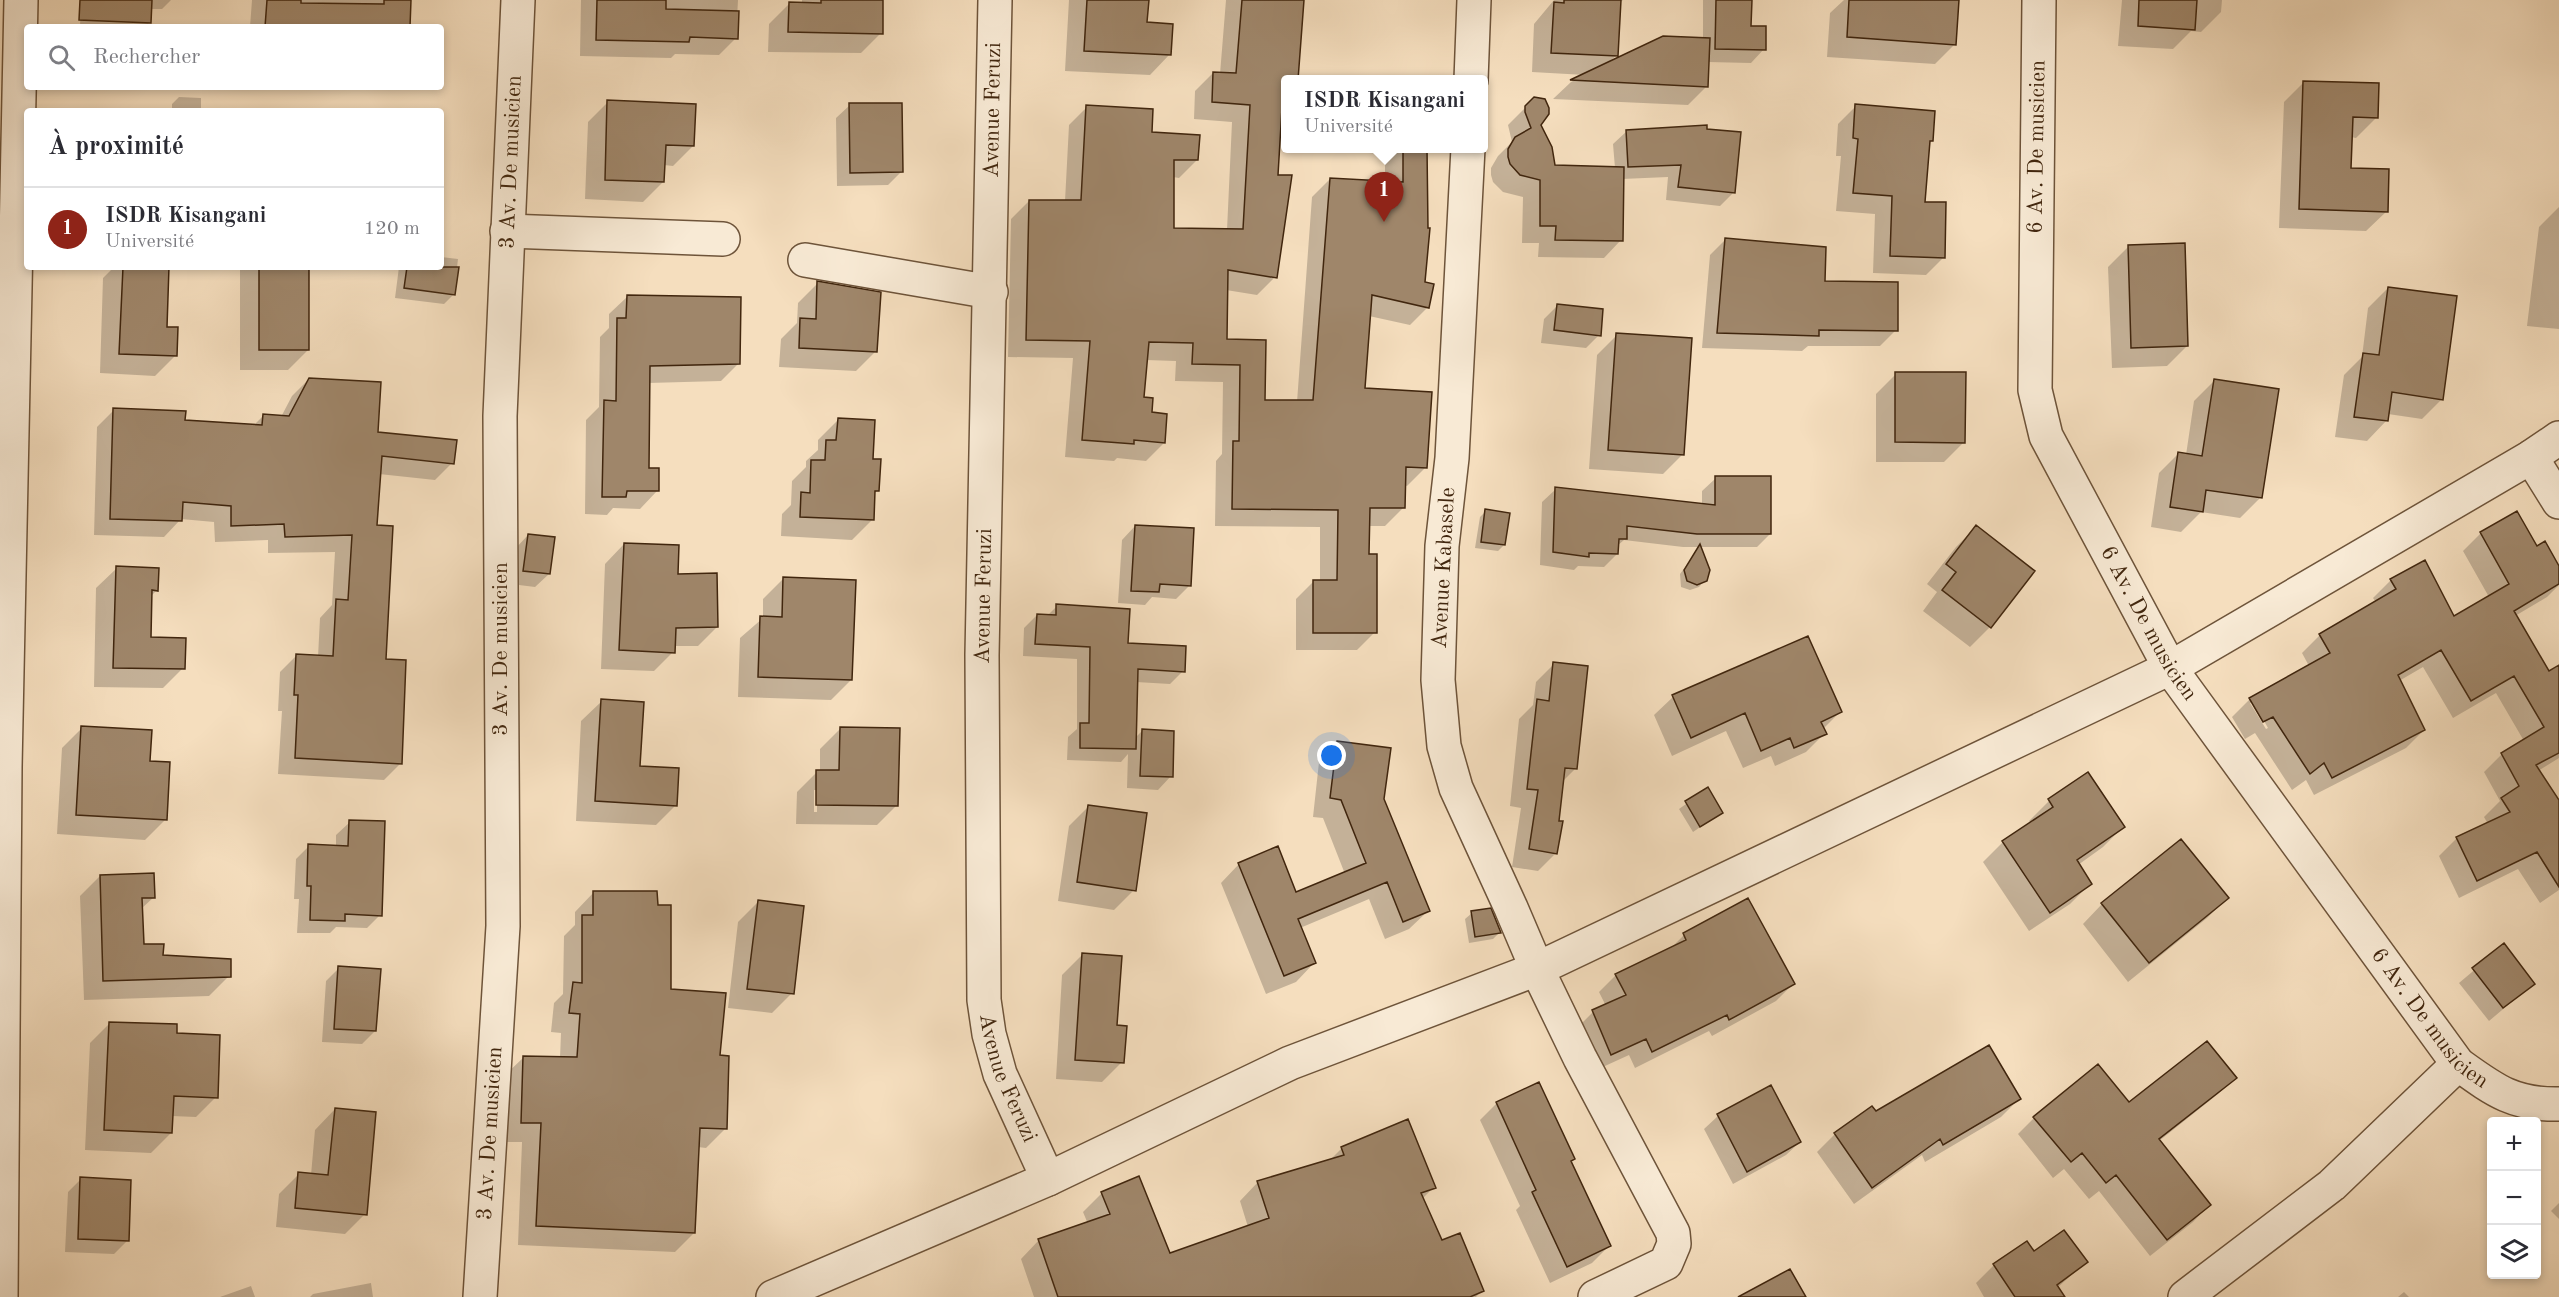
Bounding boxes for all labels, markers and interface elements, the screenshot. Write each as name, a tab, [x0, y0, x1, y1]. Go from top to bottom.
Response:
search box	[24, 24, 444, 90]
icon: search	[45, 41, 78, 74]
street label: Avenue Feruzi	[981, 42, 1005, 178]
text: Rechercher	[93, 46, 200, 68]
street label: 6 Av. De musicien	[2024, 60, 2050, 234]
street label: 3 Av. De musicien	[496, 74, 526, 249]
popup	[1281, 75, 1488, 153]
text: ISDR Kisangani	[1304, 90, 1465, 112]
text: Université	[1304, 117, 1393, 137]
text: À proximité	[48, 134, 184, 160]
pin: 1	[1364, 172, 1404, 222]
text: ISDR Kisangani	[105, 205, 266, 227]
text: 1	[62, 219, 73, 239]
text: 120 m	[364, 219, 420, 239]
text: Université	[105, 232, 194, 252]
street label: Avenue Kabasele	[1429, 487, 1459, 649]
street label: Avenue Feruzi	[972, 528, 996, 664]
street label: 6 Av. De musicien	[2096, 542, 2201, 705]
street label: 3 Av. De musicien	[490, 562, 512, 736]
your location	[1317, 741, 1346, 770]
street label: 6 Av. De musicien	[2367, 944, 2492, 1093]
street label: Avenue Feruzi	[975, 1012, 1041, 1146]
street label: 3 Av. De musicien	[474, 1046, 507, 1221]
map controls	[2487, 1117, 2541, 1279]
button: +	[2487, 1117, 2541, 1171]
button: −	[2487, 1171, 2541, 1225]
button: layers	[2487, 1225, 2541, 1279]

